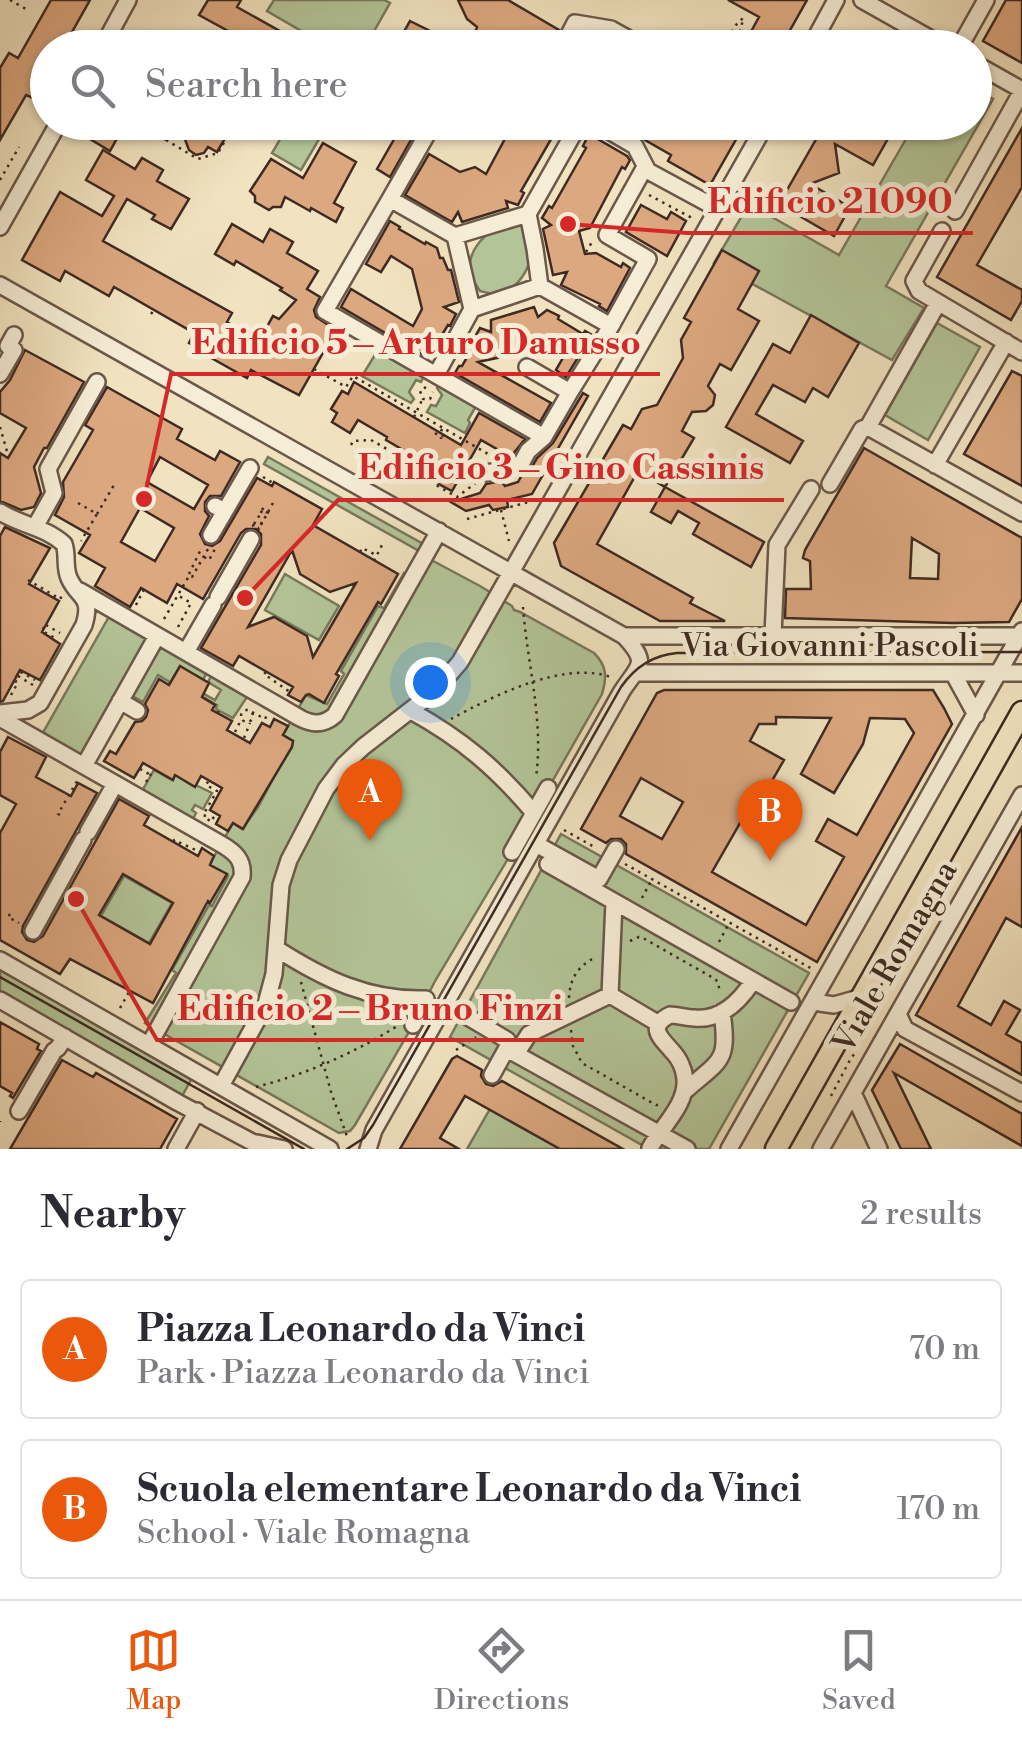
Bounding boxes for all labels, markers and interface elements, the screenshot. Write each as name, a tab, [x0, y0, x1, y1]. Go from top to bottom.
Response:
search box	[30, 30, 992, 140]
icon: search	[65, 58, 120, 113]
text: Search here	[145, 62, 348, 109]
callout: Edificio 21090	[687, 168, 973, 233]
text: Edificio 21090	[707, 181, 953, 224]
callout: Edificio 5 – Arturo Danusso	[171, 309, 660, 374]
text: Edificio 5 – Arturo Danusso	[191, 322, 641, 365]
callout: Edificio 3 – Gino Cassinis	[338, 435, 784, 500]
text: Edificio 3 – Gino Cassinis	[358, 447, 764, 490]
street label: Via Giovanni Pascoli	[680, 626, 979, 666]
your location	[405, 657, 456, 708]
pin: A	[338, 758, 402, 841]
pin: B	[738, 778, 802, 861]
street label: Viale Romagna	[823, 853, 967, 1061]
callout: Edificio 2 – Bruno Finzi	[157, 975, 584, 1040]
text: Edificio 2 – Bruno Finzi	[177, 988, 563, 1031]
text: Nearby	[40, 1188, 185, 1241]
text: 2 results	[860, 1194, 982, 1234]
text: Piazza Leonardo da Vinci	[137, 1306, 585, 1353]
text: A	[63, 1329, 86, 1369]
text: 70 m	[909, 1329, 980, 1369]
text: Park · Piazza Leonardo da Vinci	[137, 1353, 589, 1393]
text: Scuola elementare Leonardo da Vinci	[137, 1466, 801, 1513]
text: B	[62, 1489, 87, 1529]
text: 170 m	[897, 1489, 980, 1529]
text: School · Viale Romagna	[137, 1513, 470, 1553]
tab: Map	[126, 1623, 181, 1718]
tab: Directions	[434, 1623, 569, 1718]
tab: Saved	[822, 1623, 896, 1718]

